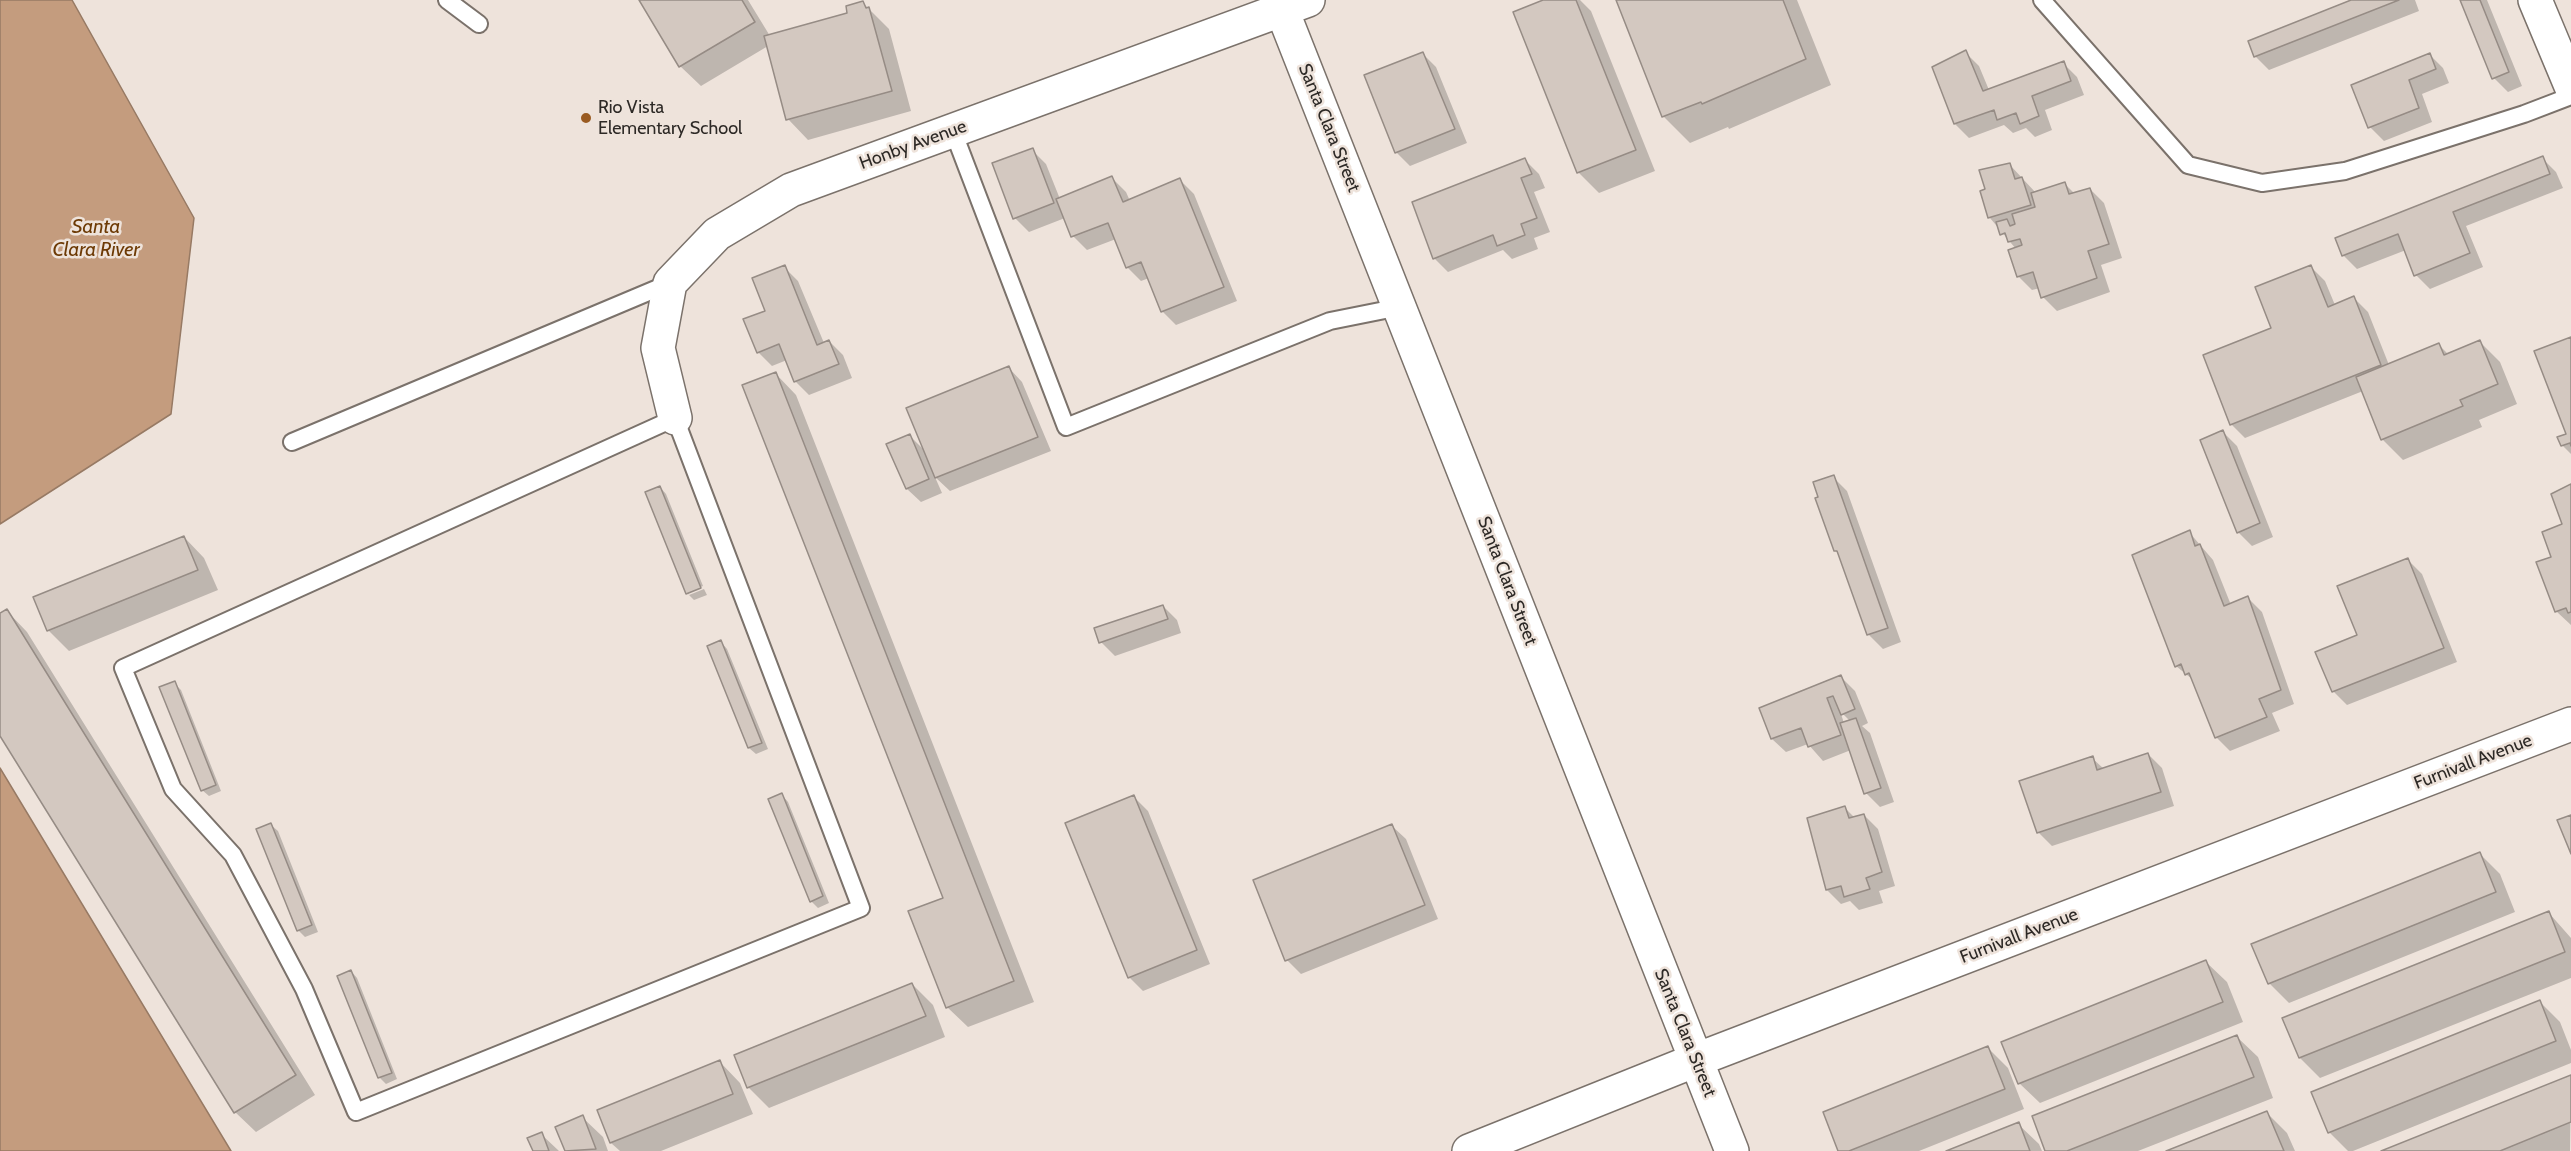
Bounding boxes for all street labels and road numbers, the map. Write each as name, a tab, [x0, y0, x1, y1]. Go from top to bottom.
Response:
street label: Santa Clara Street	[1293, 61, 1365, 195]
street label: Honby Avenue	[856, 116, 970, 174]
street label: Santa Clara Street	[1472, 513, 1542, 649]
street label: Furnivall Avenue	[2411, 730, 2535, 794]
street label: Furnivall Avenue	[1957, 904, 2081, 968]
street label: Santa Clara Street	[1649, 966, 1721, 1100]

